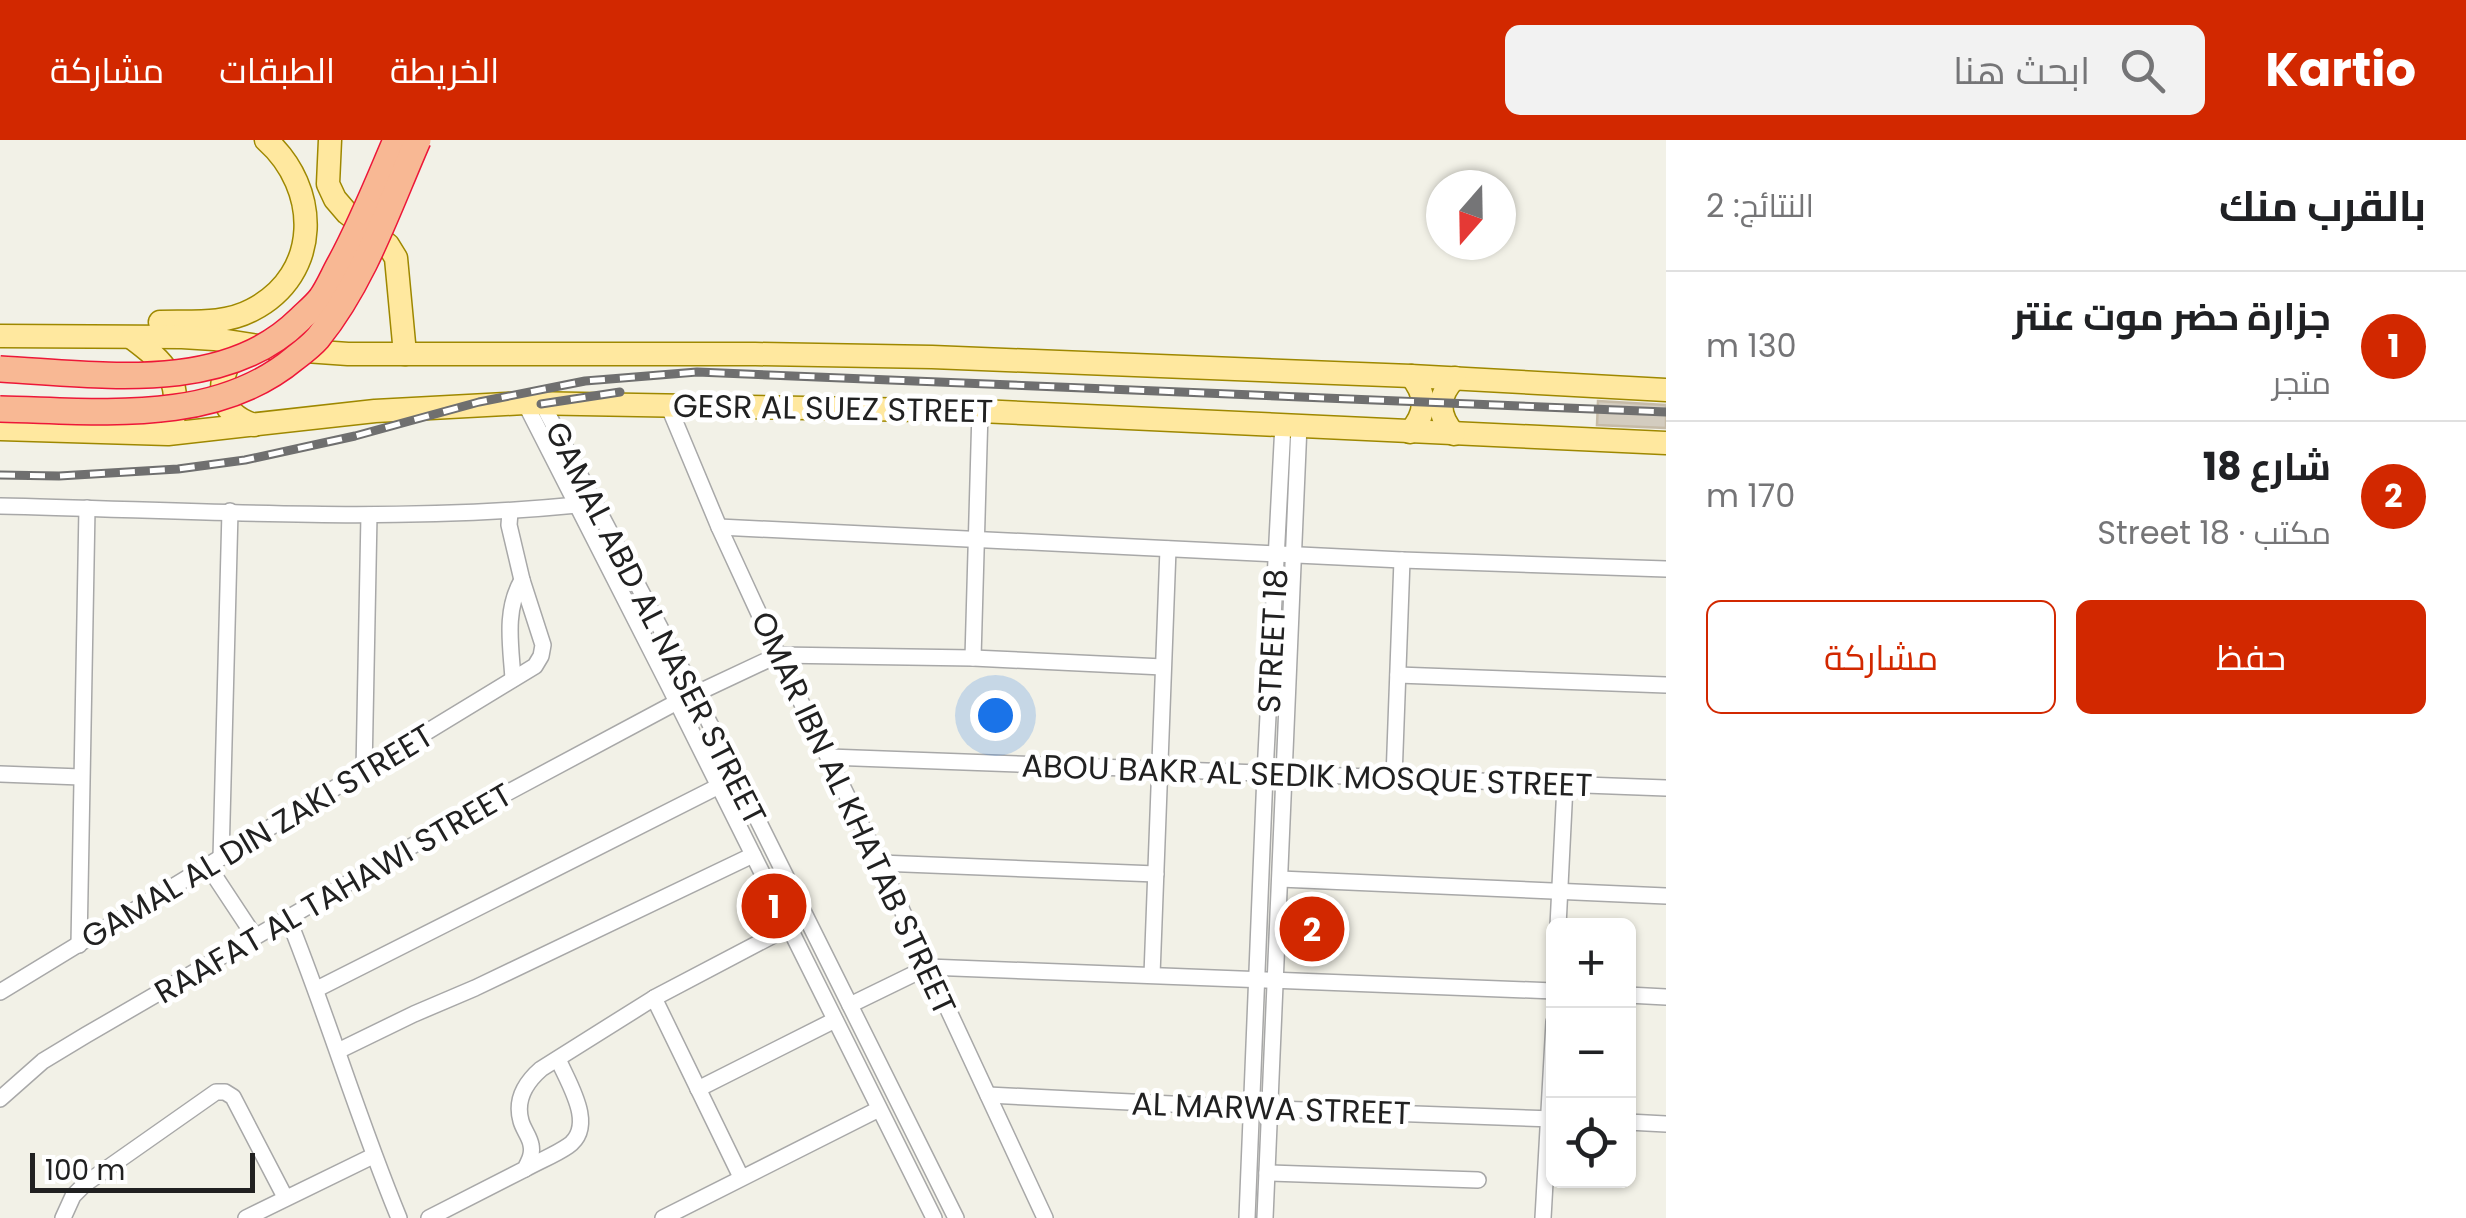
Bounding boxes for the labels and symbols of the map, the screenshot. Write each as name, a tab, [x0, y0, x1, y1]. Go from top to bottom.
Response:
north arrow	[1426, 170, 1516, 260]
street label: GESR AL SUEZ STREET	[672, 383, 994, 433]
street label: GAMAL ABD AL NASER STREET	[534, 414, 778, 832]
street label: STREET 18	[1246, 568, 1298, 714]
street label: OMAR IBN AL KHATAB STREET	[741, 604, 967, 1022]
your location	[970, 690, 1021, 741]
street label: GAMAL AL DIN ZAKI STREET	[72, 713, 442, 959]
street label: ABOU BAKR AL SEDIK MOSQUE STREET	[1021, 743, 1593, 807]
street label: RAAFAT AL TAHAWI STREET	[146, 772, 520, 1014]
pin: 1	[742, 868, 806, 944]
pin: 2	[1280, 892, 1344, 966]
street label: AL MARWA STREET	[1131, 1081, 1411, 1135]
scale bar	[30, 1148, 255, 1192]

